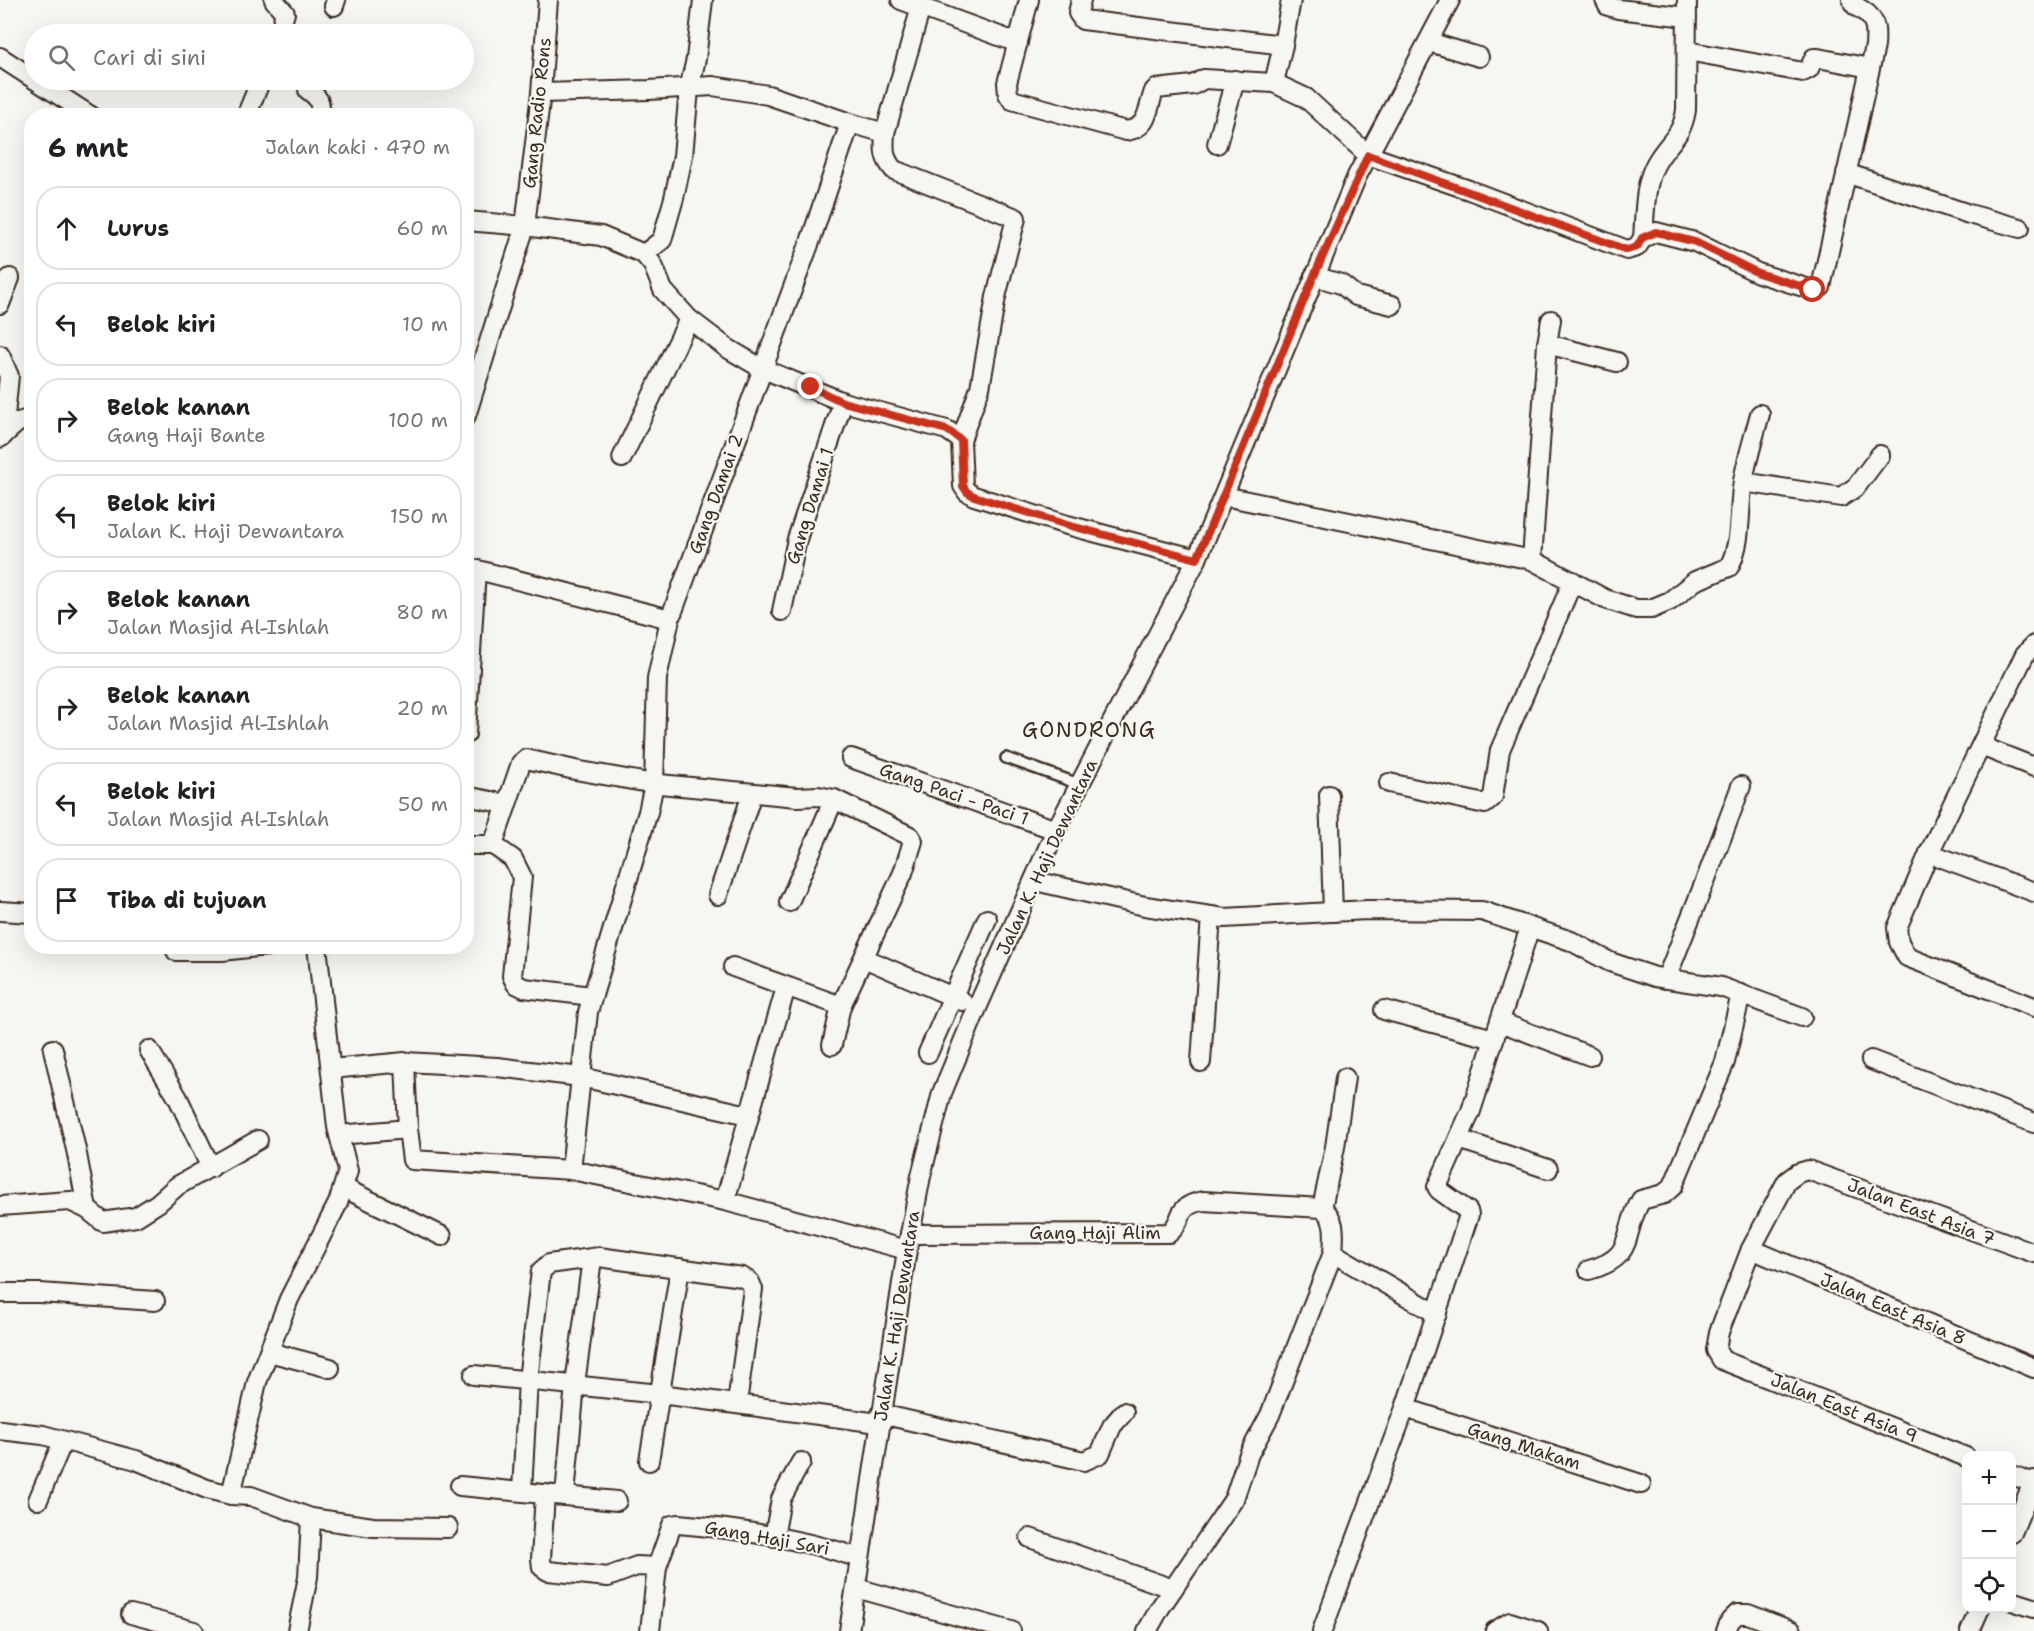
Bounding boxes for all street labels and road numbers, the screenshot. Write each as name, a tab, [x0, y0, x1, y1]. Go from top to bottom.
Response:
street label: Gang Radio Rons	[517, 36, 557, 190]
street label: Gang Damai 2	[683, 431, 749, 557]
street label: Gang Damai 1	[781, 445, 839, 567]
street label: Jalan K. Haji Dewantara	[991, 755, 1103, 959]
street label: Gang Paci - Paci 1	[876, 757, 1032, 831]
street label: Jalan East Asia 7	[1844, 1173, 1998, 1251]
street label: Jalan K. Haji Dewantara	[868, 1209, 926, 1423]
street label: Gang Haji Alim	[1029, 1221, 1161, 1245]
street label: Jalan East Asia 8	[1816, 1267, 1970, 1351]
street label: Jalan East Asia 9	[1767, 1368, 1921, 1448]
street label: Gang Makam	[1464, 1416, 1584, 1476]
street label: Gang Haji Sari	[703, 1515, 831, 1561]

